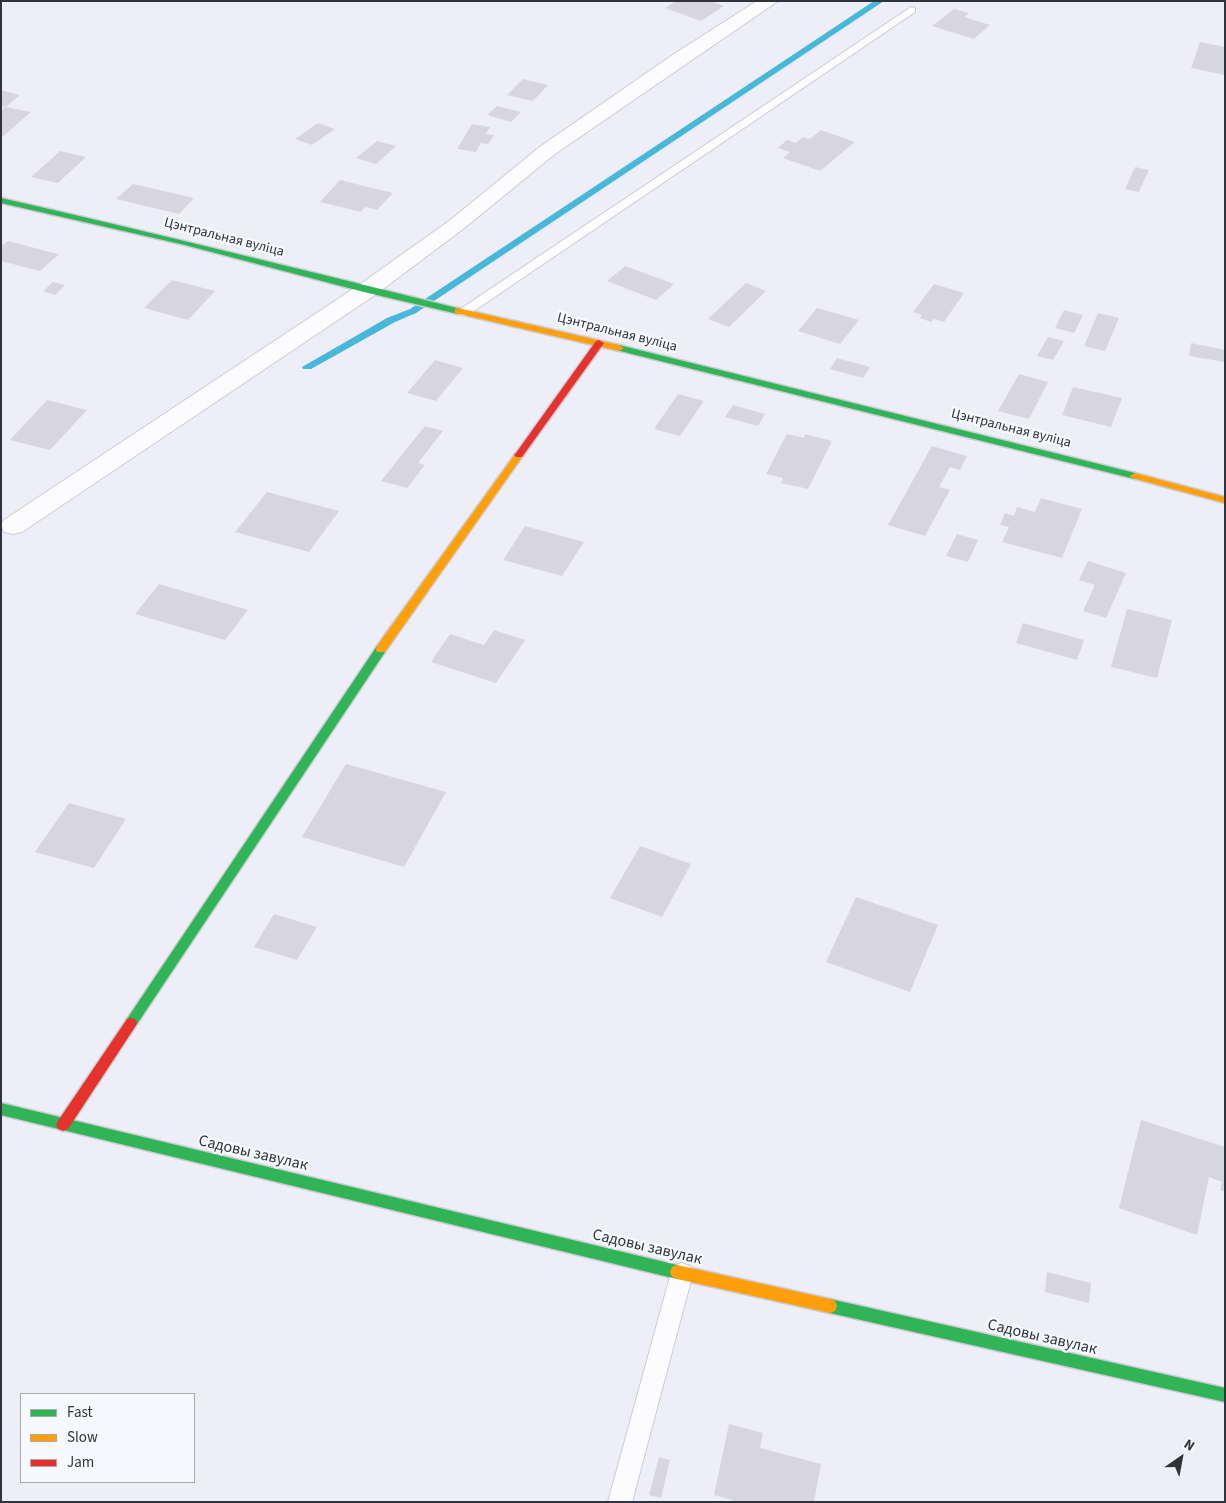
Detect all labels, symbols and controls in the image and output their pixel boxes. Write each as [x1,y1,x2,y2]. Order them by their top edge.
street label: Цэнтральная вуліца [162,215,286,261]
street label: Цэнтральная вуліца [555,310,679,356]
street label: Цэнтральная вуліца [949,406,1073,452]
street label: Садовы завулак [196,1132,310,1176]
street label: Садовы завулак [590,1226,704,1270]
street label: Садовы завулак [985,1316,1099,1360]
legend [20,1393,195,1483]
text: Fast [67,1402,93,1423]
text: Slow [67,1427,98,1448]
north arrow [1156,1433,1206,1483]
text: N [1180,1434,1199,1456]
text: Jam [67,1452,94,1473]

